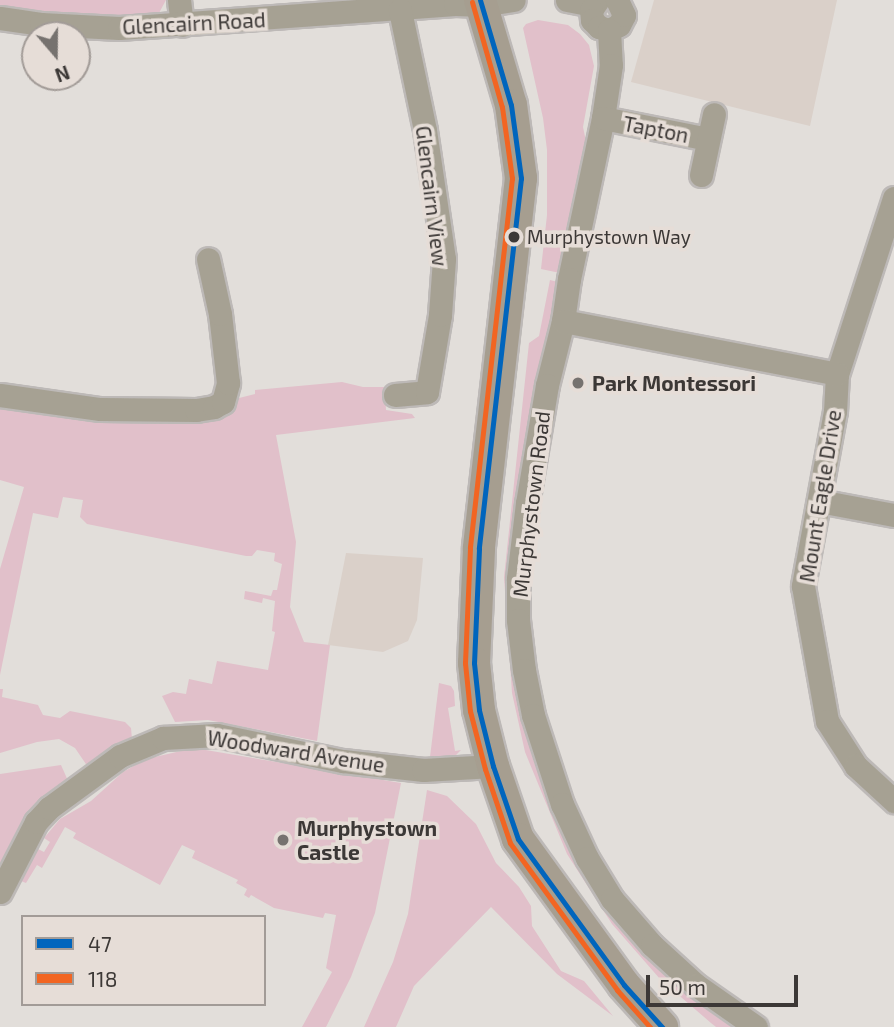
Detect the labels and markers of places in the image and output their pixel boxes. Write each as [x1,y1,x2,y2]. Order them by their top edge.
place label: Murphystown Way [527,226,691,248]
marker: Murphystown Way [507,230,521,244]
place label: Park Montessori [592,370,756,396]
marker: Park Montessori [570,375,586,391]
place label: Murphystown Castle [297,815,437,865]
marker: Murphystown Castle [275,832,291,848]

